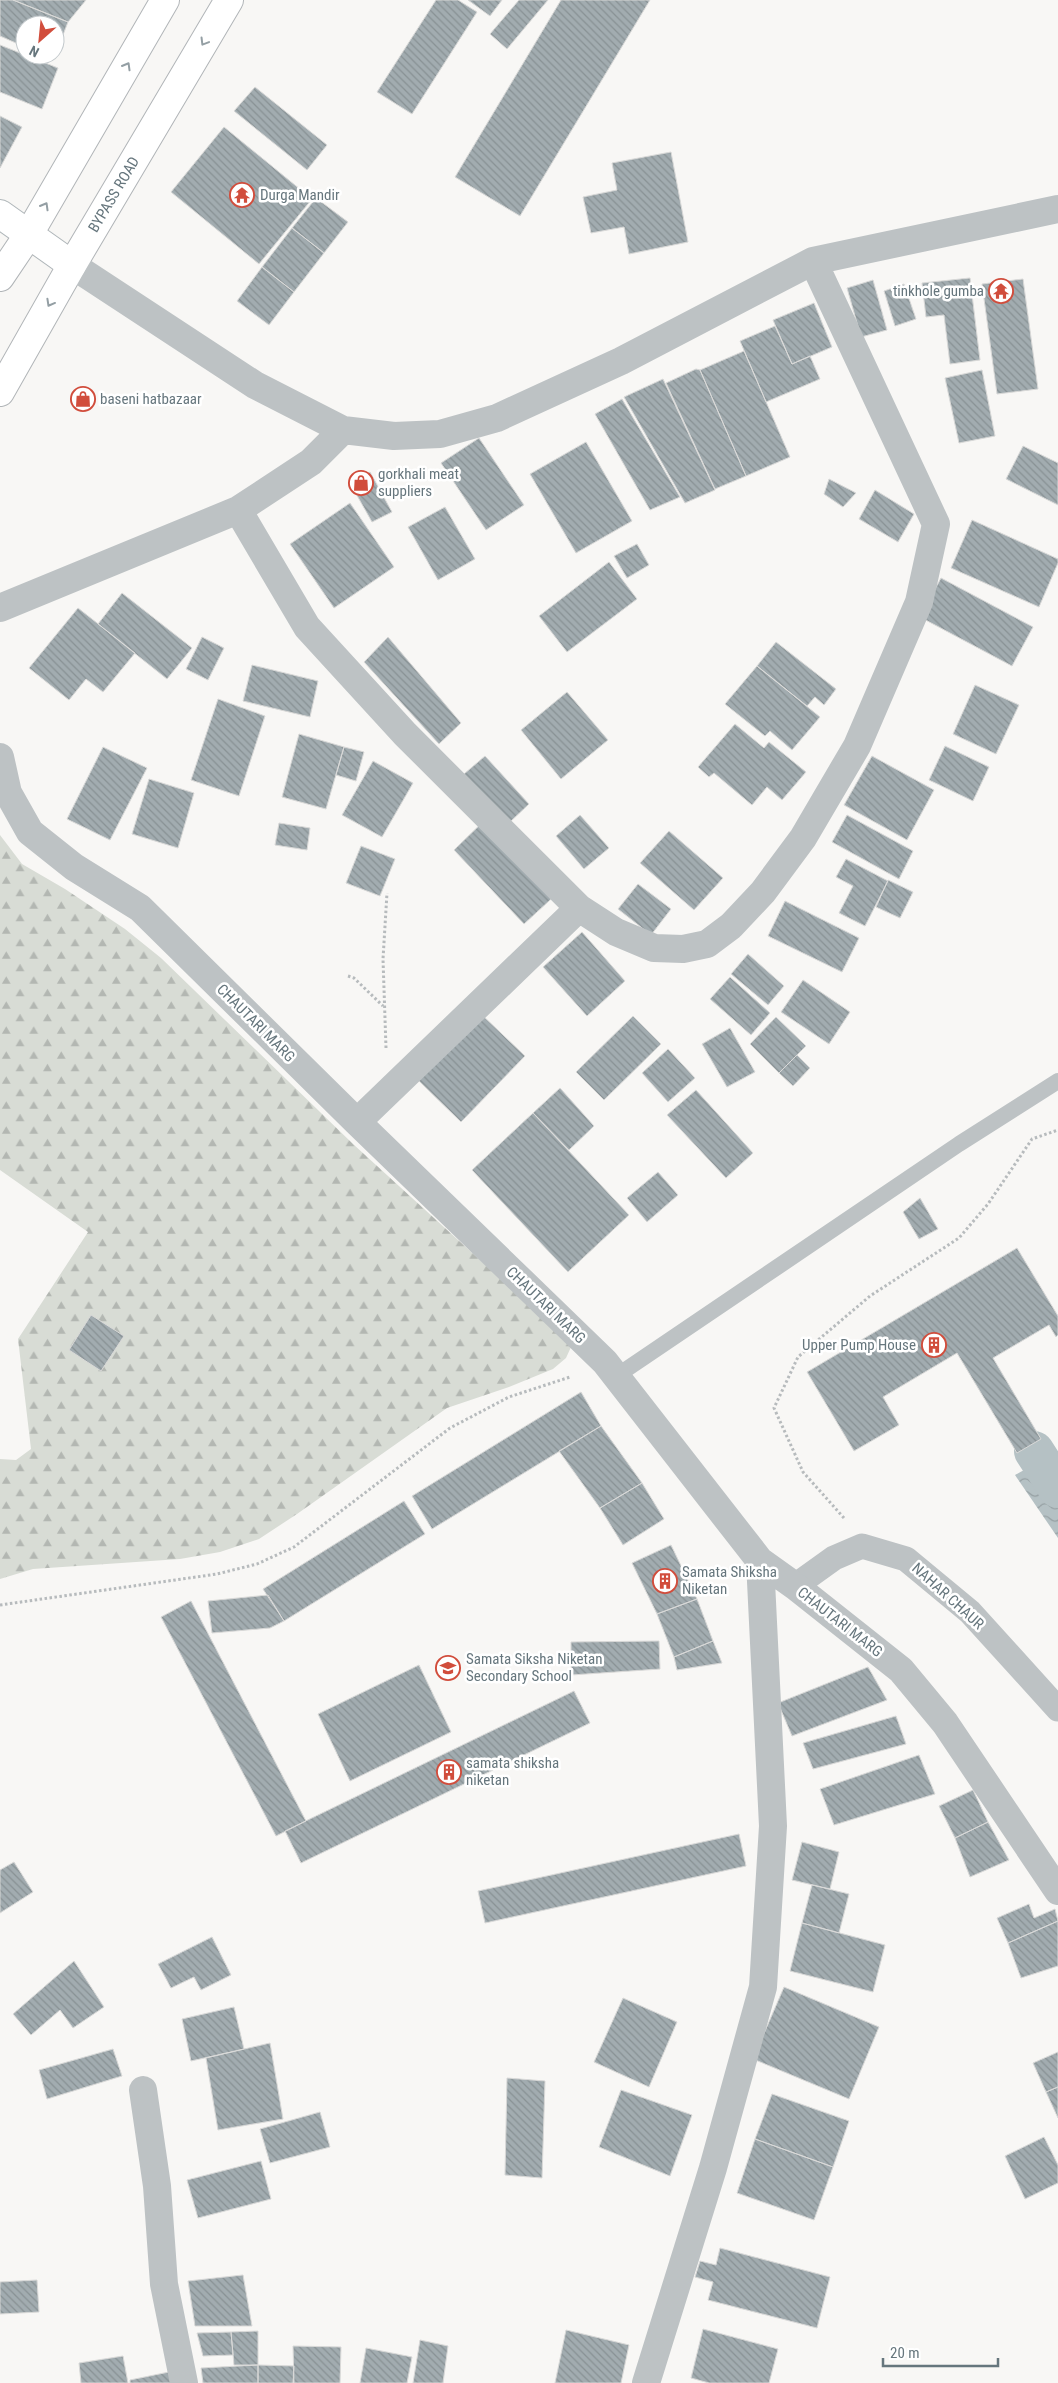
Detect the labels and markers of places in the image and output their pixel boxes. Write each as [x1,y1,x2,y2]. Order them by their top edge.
temple icon: Durga Mandir [229,182,255,208]
place label: Durga Mandir [260,186,340,204]
temple icon: tinkhole gumba [988,278,1014,304]
place label: tinkhole gumba [893,282,984,300]
shop icon: baseni hatbazaar [70,386,96,412]
place label: baseni hatbazaar [100,390,202,408]
place label: gorkhali meat suppliers [378,465,459,500]
shop icon: gorkhali meat suppliers [348,470,374,496]
building icon: Upper Pump House [921,1332,947,1358]
place label: Upper Pump House [802,1336,916,1354]
place label: Samata Shiksha Niketan [682,1563,777,1598]
building icon: Samata Shiksha Niketan [652,1568,678,1594]
place label: Samata Siksha Niketan Secondary School [466,1650,602,1685]
school or university icon: Samata Siksha Niketan Secondary School [435,1655,461,1681]
place label: samata shiksha niketan [466,1754,559,1789]
building icon: samata shiksha niketan [436,1759,462,1785]

